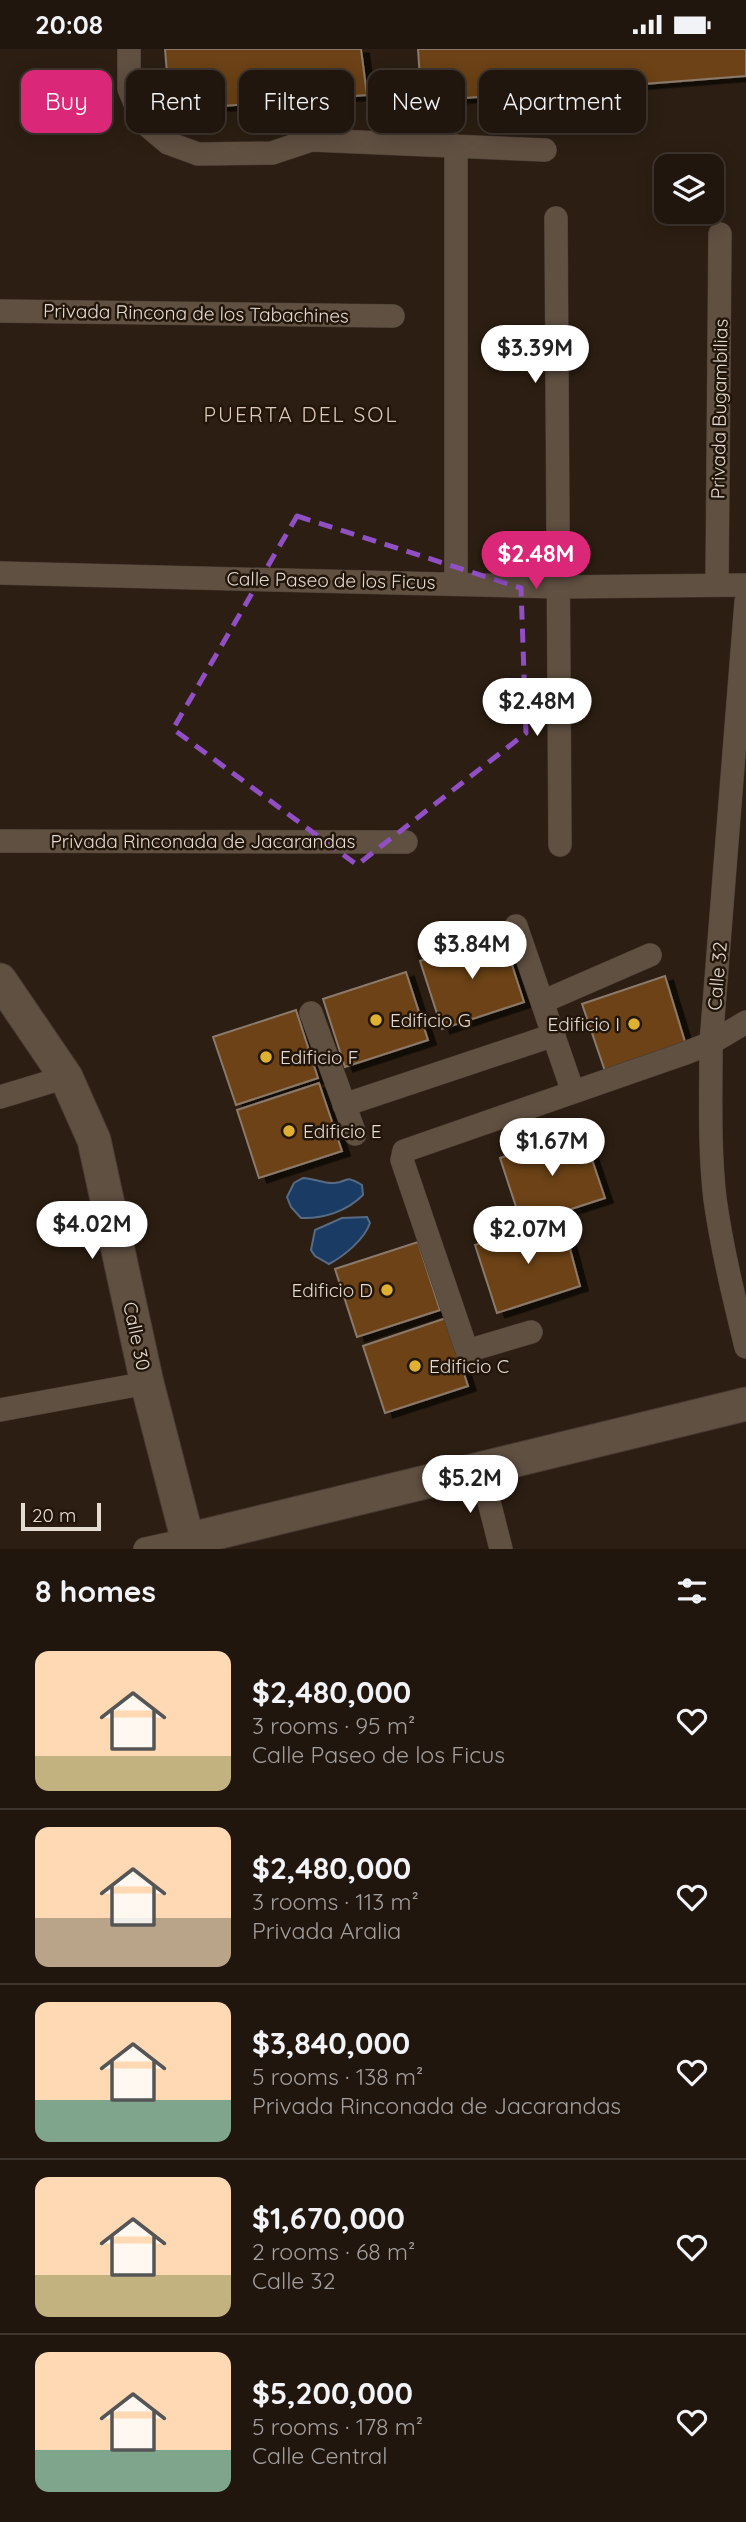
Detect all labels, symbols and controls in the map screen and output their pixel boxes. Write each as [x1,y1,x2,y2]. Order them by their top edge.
text: 20:08 [35,8,103,41]
chip: Buy [21,70,112,133]
chip: Rent [126,70,225,133]
chip: Filters [239,70,354,133]
chip: New [368,70,465,133]
chip: Apartment [479,70,646,133]
map controls [654,154,724,224]
button: layers [654,154,724,224]
street label: Privada Rincona de los Tabachines [43,298,349,328]
street label: Privada Bugambilias [705,318,733,499]
pin: $3.39M [478,325,592,385]
text: $3.39M [497,333,573,362]
district label: PUERTA DEL SOL [203,401,399,427]
pin: $2.48M [479,531,593,591]
text: $2.48M [498,539,574,568]
street label: Calle Paseo de los Ficus [226,566,436,594]
pin: $2.48M [480,679,594,738]
text: $2.48M [499,686,575,715]
street label: Privada Rinconada de Jacarandas [51,829,356,853]
pin: $3.84M [415,921,529,981]
text: $3.84M [434,929,510,958]
street label: Calle 32 [702,941,732,1011]
place label: Edificio G [390,1008,471,1032]
marker: Edificio G [368,1012,384,1028]
place label: Edificio I [548,1012,620,1036]
marker: Edificio I [626,1016,642,1032]
place label: Edificio F [280,1045,359,1069]
marker: Edificio F [258,1049,274,1065]
place label: Edificio E [303,1119,382,1143]
pin: $1.67M [495,1119,609,1178]
marker: Edificio E [281,1123,297,1139]
text: $1.67M [516,1126,588,1155]
pin: $4.02M [35,1201,149,1261]
pin: $2.07M [471,1207,585,1266]
text: $4.02M [52,1209,132,1238]
text: $2.07M [489,1214,567,1243]
place label: Edificio D [292,1278,373,1302]
marker: Edificio D [379,1282,395,1298]
street label: Calle 30 [118,1299,156,1373]
place label: Edificio C [429,1354,509,1378]
marker: Edificio C [407,1358,423,1374]
pin: $5.2M [421,1455,519,1515]
text: $5.2M [438,1463,502,1492]
scale bar [21,1500,102,1532]
text: 20 m [32,1503,76,1527]
text: 8 homes [35,1572,156,1610]
icon: filters [673,1572,711,1610]
text: $2,480,000 [252,1673,411,1711]
icon: home [91,1679,175,1763]
icon: heart [673,1702,711,1740]
text: 3 rooms · 95 m² [252,1711,415,1740]
text: Calle Paseo de los Ficus [252,1740,505,1769]
text: $2,480,000 [252,1849,411,1887]
icon: home [91,1855,175,1939]
icon: heart [673,1878,711,1916]
text: 3 rooms · 113 m² [252,1887,419,1916]
text: Privada Aralia [252,1916,401,1945]
text: $3,840,000 [252,2024,410,2062]
icon: home [91,2030,175,2114]
icon: heart [673,2053,711,2091]
text: 5 rooms · 138 m² [252,2062,423,2091]
text: Privada Rinconada de Jacarandas [252,2091,621,2120]
text: $1,670,000 [252,2199,405,2237]
icon: home [91,2205,175,2289]
icon: heart [673,2228,711,2266]
text: 2 rooms · 68 m² [252,2237,415,2266]
text: Calle 32 [252,2266,335,2295]
text: $5,200,000 [252,2374,413,2412]
icon: home [91,2380,175,2464]
icon: heart [673,2403,711,2441]
text: 5 rooms · 178 m² [252,2412,423,2441]
text: Calle Central [252,2441,388,2470]

